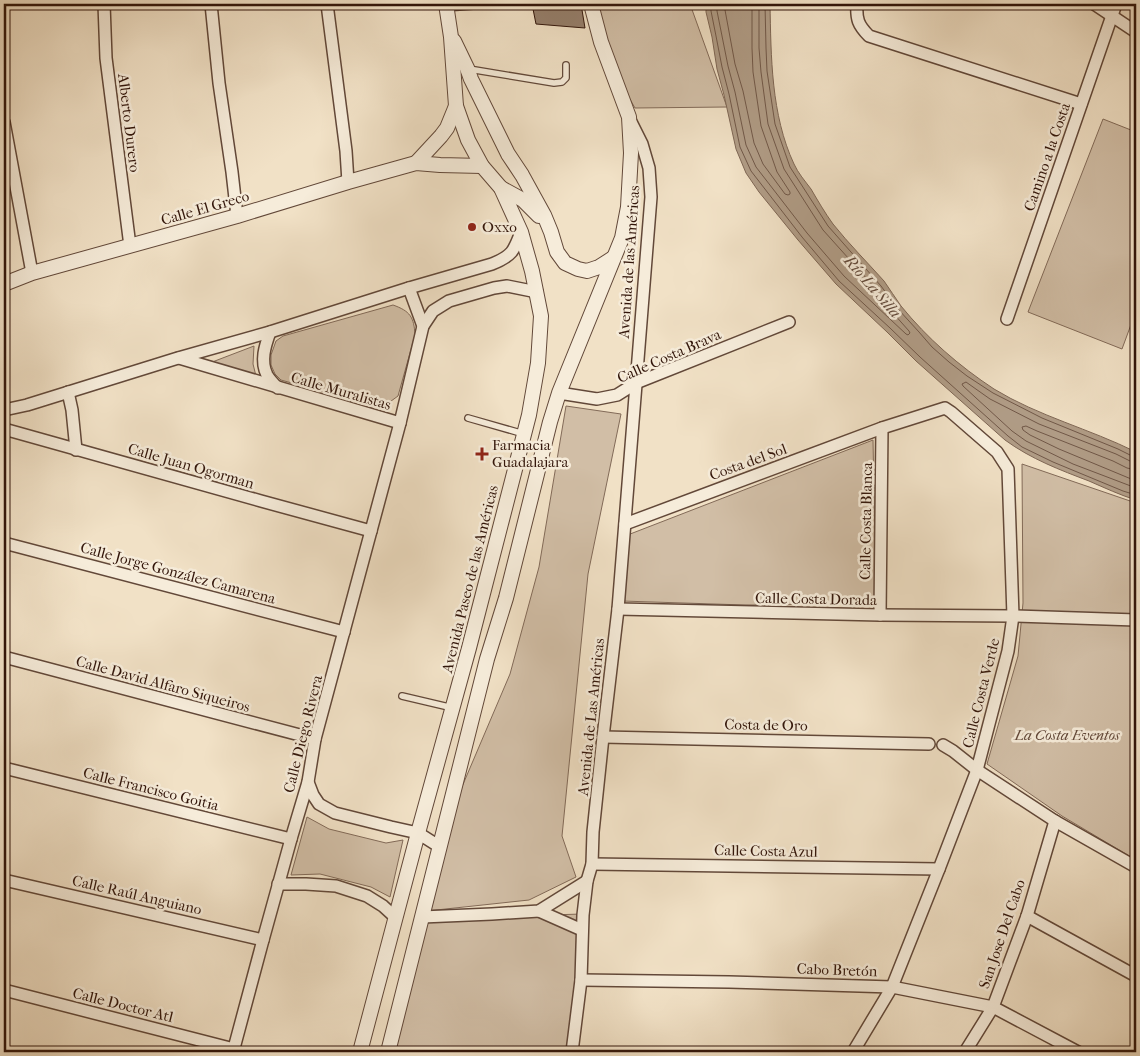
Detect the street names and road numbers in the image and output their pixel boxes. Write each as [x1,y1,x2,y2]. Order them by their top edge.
street label: Alberto Durero [114,72,144,174]
street label: Camino a la Costa [1020,99,1074,214]
street label: Avenida de las Américas [615,184,643,340]
street label: Calle El Greco [159,187,252,229]
street label: Calle Costa Brava [614,325,725,387]
street label: Calle Muralistas [289,368,394,414]
street label: Calle Juan Ogorman [126,439,256,493]
street label: Costa del Sol [707,440,789,484]
street label: Calle Costa Blanca [856,461,876,580]
street label: Avenida Paseo de las Américas [438,483,502,676]
street label: Calle Jorge González Camarena [79,538,279,608]
street label: Calle Costa Dorada [755,589,878,609]
street label: Calle Costa Verde [959,636,1004,750]
street label: Avenida de Las Américas [574,637,608,798]
street label: Calle David Alfaro Siqueiros [74,652,253,716]
street label: Calle Diego Rivera [280,672,327,795]
street label: Costa de Oro [724,715,808,735]
street label: Calle Francisco Goitia [81,763,222,815]
street label: Calle Costa Azul [714,841,818,861]
street label: Calle Raúl Anguiano [70,871,204,919]
street label: San Jose Del Cabo [975,877,1029,991]
street label: Cabo Bretón [796,960,878,980]
street label: Calle Doctor Atl [71,984,175,1026]

